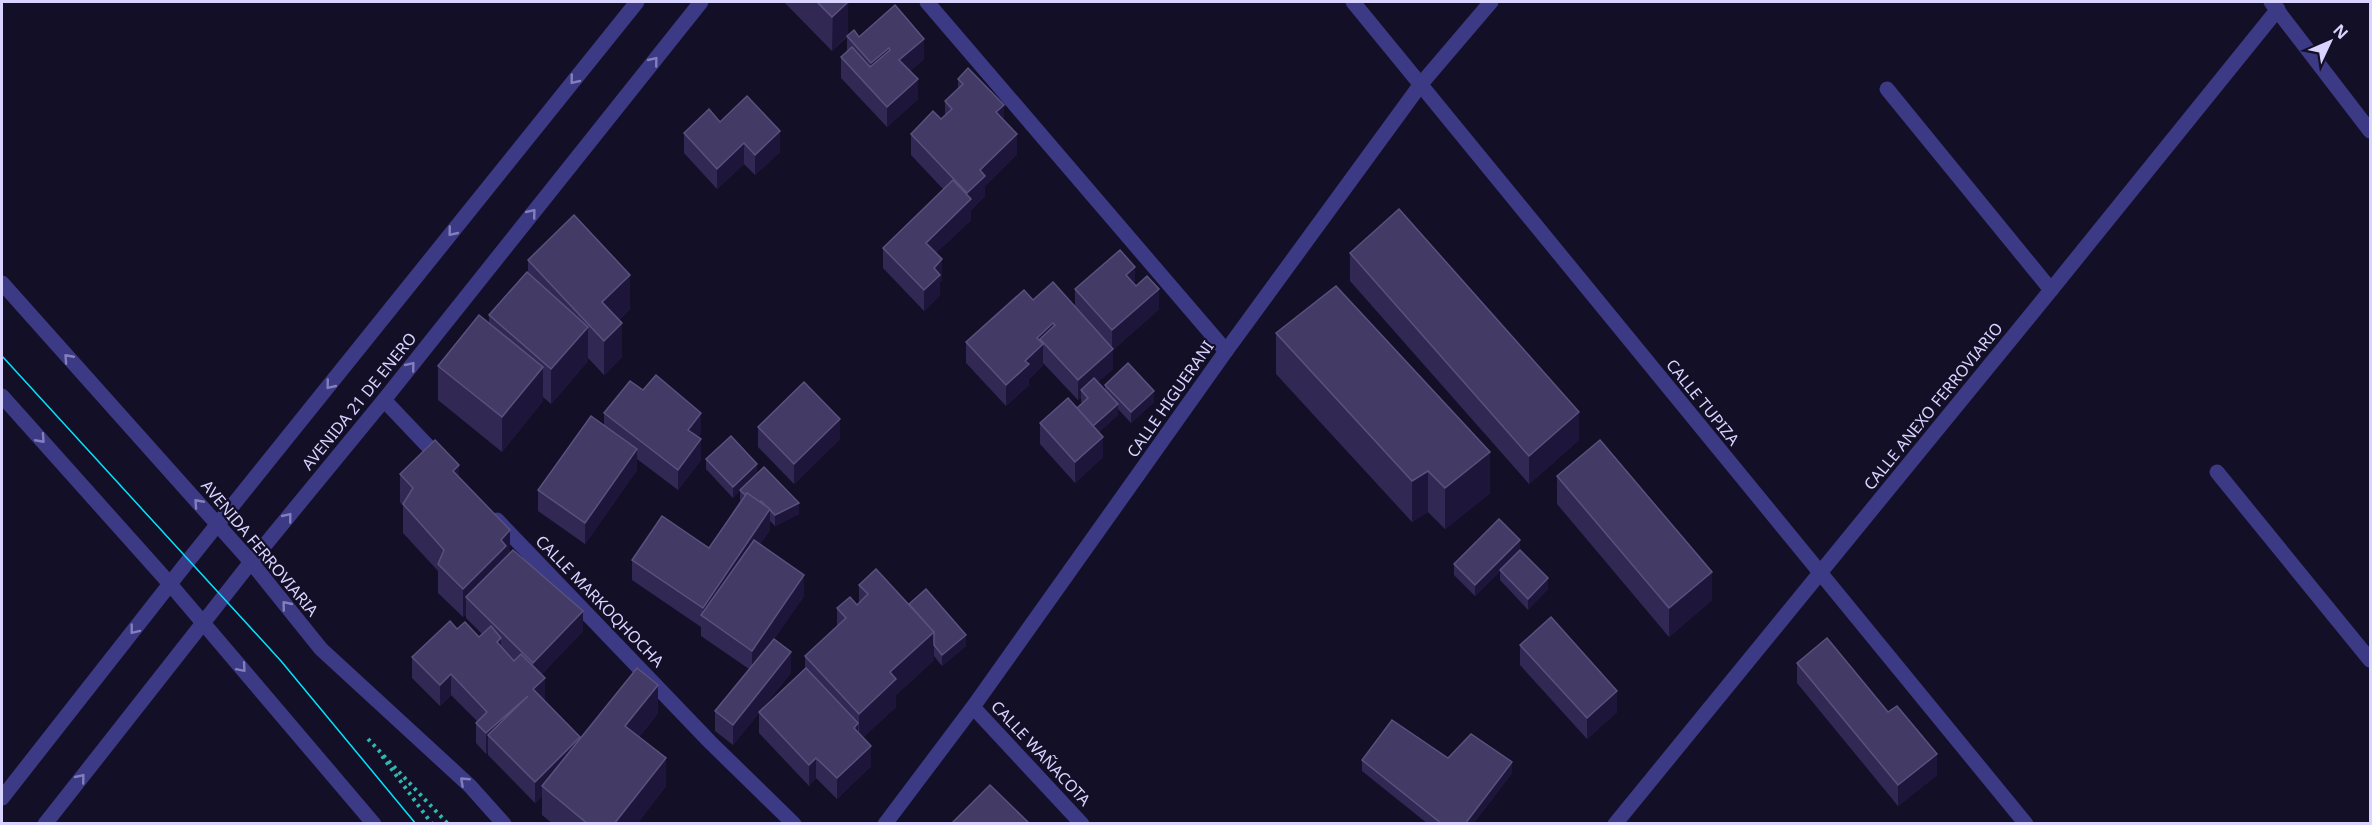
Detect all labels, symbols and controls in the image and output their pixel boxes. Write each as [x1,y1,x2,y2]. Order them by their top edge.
north arrow [2300,12,2360,72]
text: N [2328,19,2353,44]
one-way arrow [646,57,657,68]
one-way arrow [570,73,581,84]
one-way arrow [525,209,536,220]
one-way arrow [448,225,459,236]
street label: CALLE ANEXO FERROVIARIO [1858,318,2008,494]
street label: AVENIDA 21 DE ENERO [297,328,421,474]
street label: CALLE HIGUERANI [1122,336,1218,462]
one-way arrow [64,354,75,364]
street label: CALLE TUPIZA [1661,354,1745,450]
one-way arrow [404,362,415,373]
one-way arrow [327,378,338,389]
one-way arrow [34,433,45,443]
street label: AVENIDA FERROVIARIA [196,475,324,621]
one-way arrow [194,499,205,510]
one-way arrow [281,513,292,524]
street label: CALLE MARKOQHOCHA [531,530,670,672]
one-way arrow [282,601,293,612]
one-way arrow [131,623,142,634]
one-way arrow [235,661,246,672]
street label: CALLE WAÑACOTA [986,696,1096,811]
one-way arrow [74,774,85,785]
one-way arrow [461,777,472,788]

